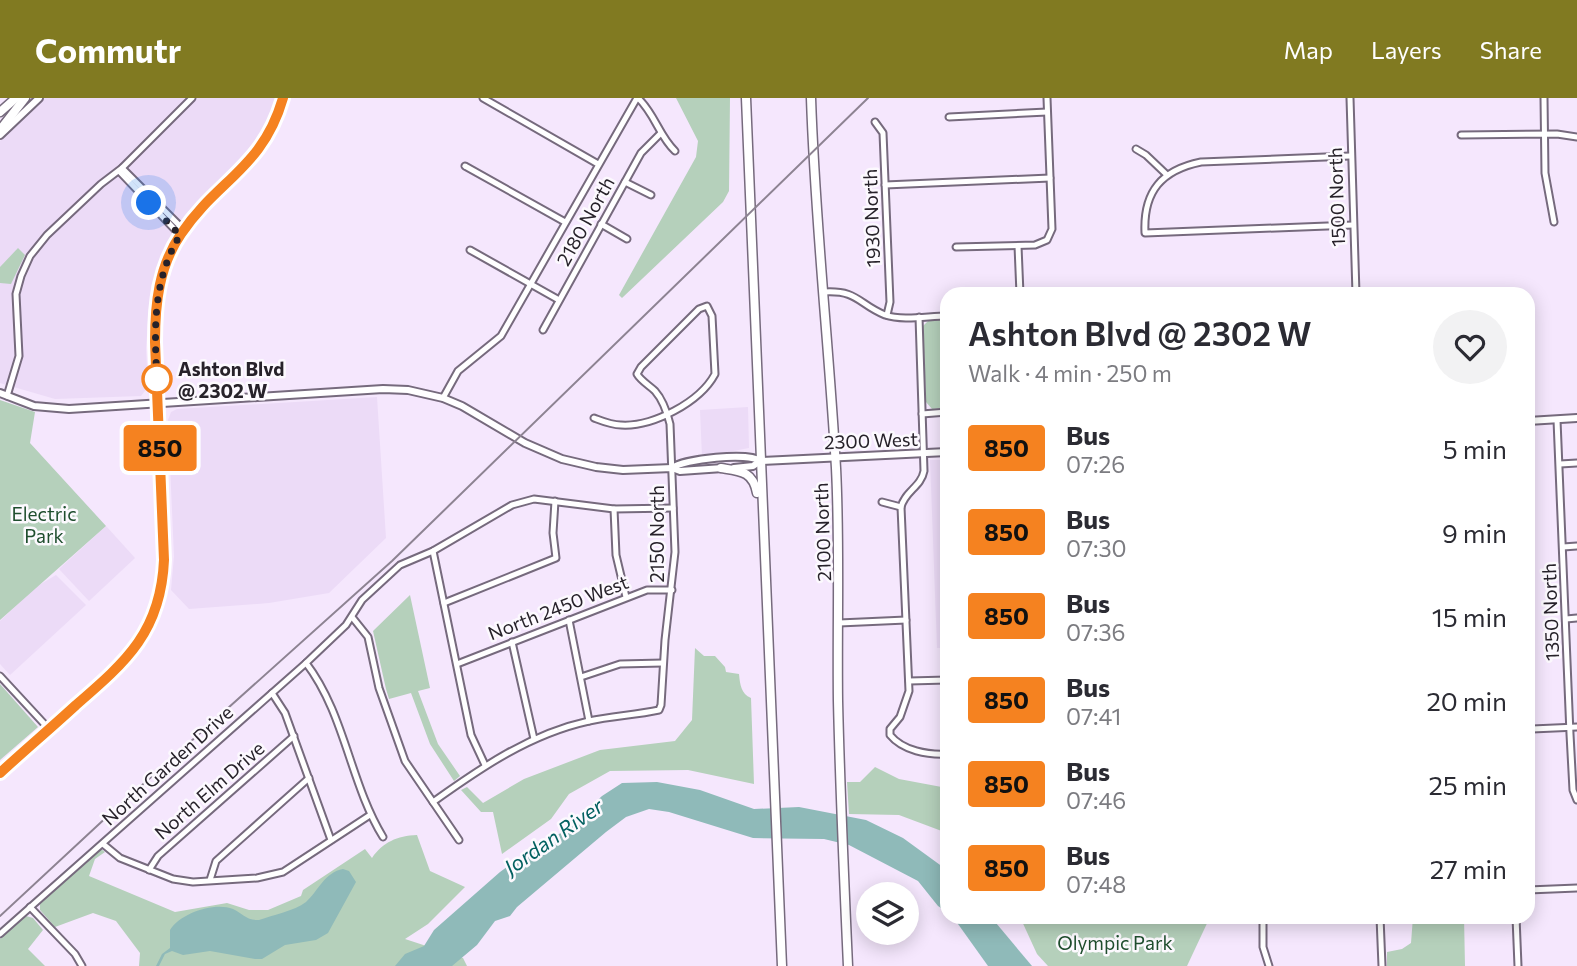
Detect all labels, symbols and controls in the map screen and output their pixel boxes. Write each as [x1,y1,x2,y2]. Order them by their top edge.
text: Commutr [35,29,181,70]
text: Map [1284,35,1333,64]
text: Layers [1371,35,1442,64]
text: Share [1480,35,1542,64]
street label: 1500 North [1323,147,1349,247]
street label: 1930 North [858,168,884,268]
street label: 2180 North [551,172,619,270]
your location [131,185,166,220]
button: heart [1433,310,1507,384]
text: Ashton Blvd @ 2302 W [968,312,1312,353]
place label: Ashton Blvd @ 2302 W [178,357,284,402]
text: Walk · 4 min · 250 m [968,359,1172,387]
marker: Ashton Blvd @ 2302 W [142,364,172,394]
text: Bus [1066,419,1110,450]
line badge: 850 [120,425,200,471]
street label: 2300 West [823,427,919,453]
text: 850 [138,433,182,462]
text: 850 [984,433,1029,462]
text: 5 min [1443,433,1507,464]
text: 07:26 [1066,450,1125,478]
street label: 2100 North [809,482,835,582]
street label: 2150 North [645,485,668,583]
park label: Electric Park [11,502,77,547]
text: Bus [1066,503,1110,534]
text: 850 [984,517,1029,546]
text: 9 min [1442,517,1507,548]
text: 07:30 [1066,534,1127,562]
street label: 1350 North [1537,563,1563,661]
street label: North 2450 West [485,570,632,644]
text: Bus [1066,587,1110,618]
text: 850 [984,601,1029,630]
text: 15 min [1432,601,1507,632]
text: 07:36 [1066,618,1126,646]
text: Bus [1066,671,1110,702]
text: 850 [984,685,1029,714]
text: 20 min [1426,685,1507,716]
street label: North Garden Drive [97,700,237,830]
text: 07:41 [1066,702,1121,730]
street label: North Elm Drive [149,736,269,844]
text: Bus [1066,755,1110,786]
text: 850 [984,769,1029,798]
text: 25 min [1428,769,1507,800]
text: 07:46 [1066,786,1126,814]
water label: Jordan River [497,792,608,880]
text: Bus [1066,839,1110,870]
text: 850 [984,853,1029,882]
text: 27 min [1430,853,1507,884]
text: 07:48 [1066,870,1126,898]
map controls [856,882,919,945]
button: layers [856,882,919,945]
park label: Olympic Park [1057,931,1173,954]

